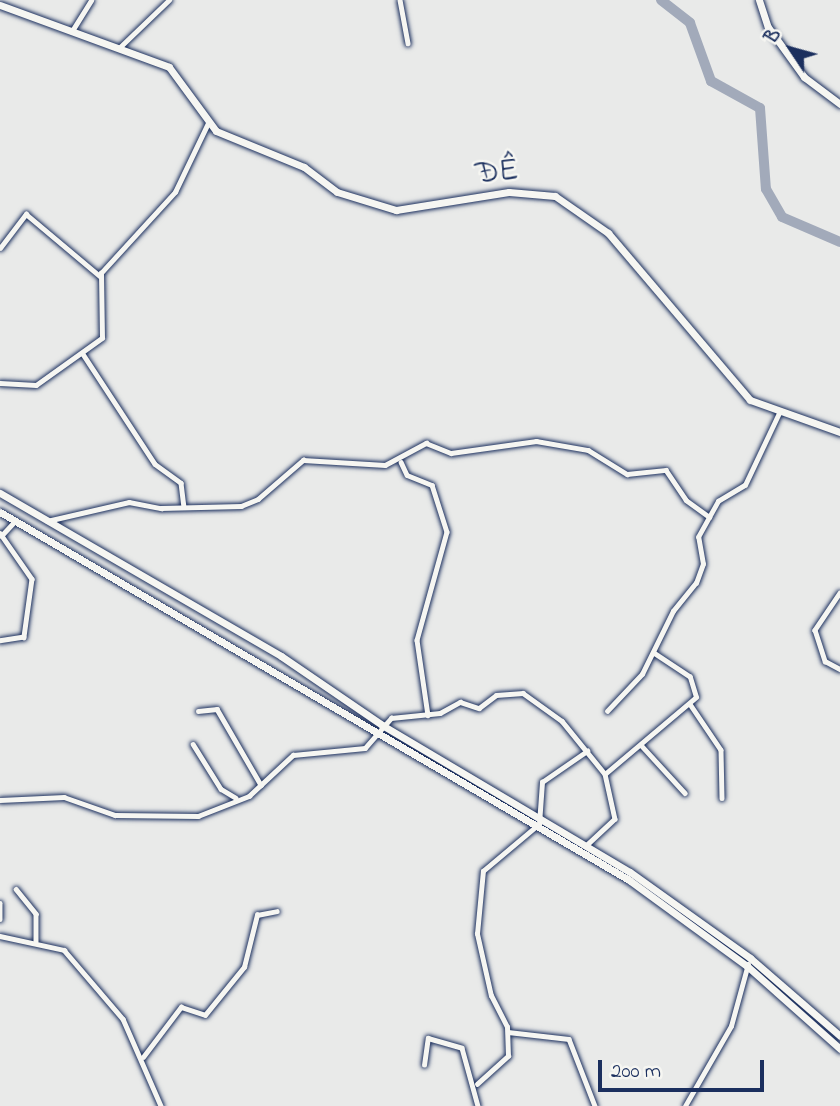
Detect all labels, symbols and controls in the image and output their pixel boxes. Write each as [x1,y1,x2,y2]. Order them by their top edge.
north arrow [756,14,826,84]
text: B [759,23,788,49]
street label: ĐÊ [474,153,520,195]
scale bar [602,1046,768,1090]
text: 200 m [611,1057,661,1087]

